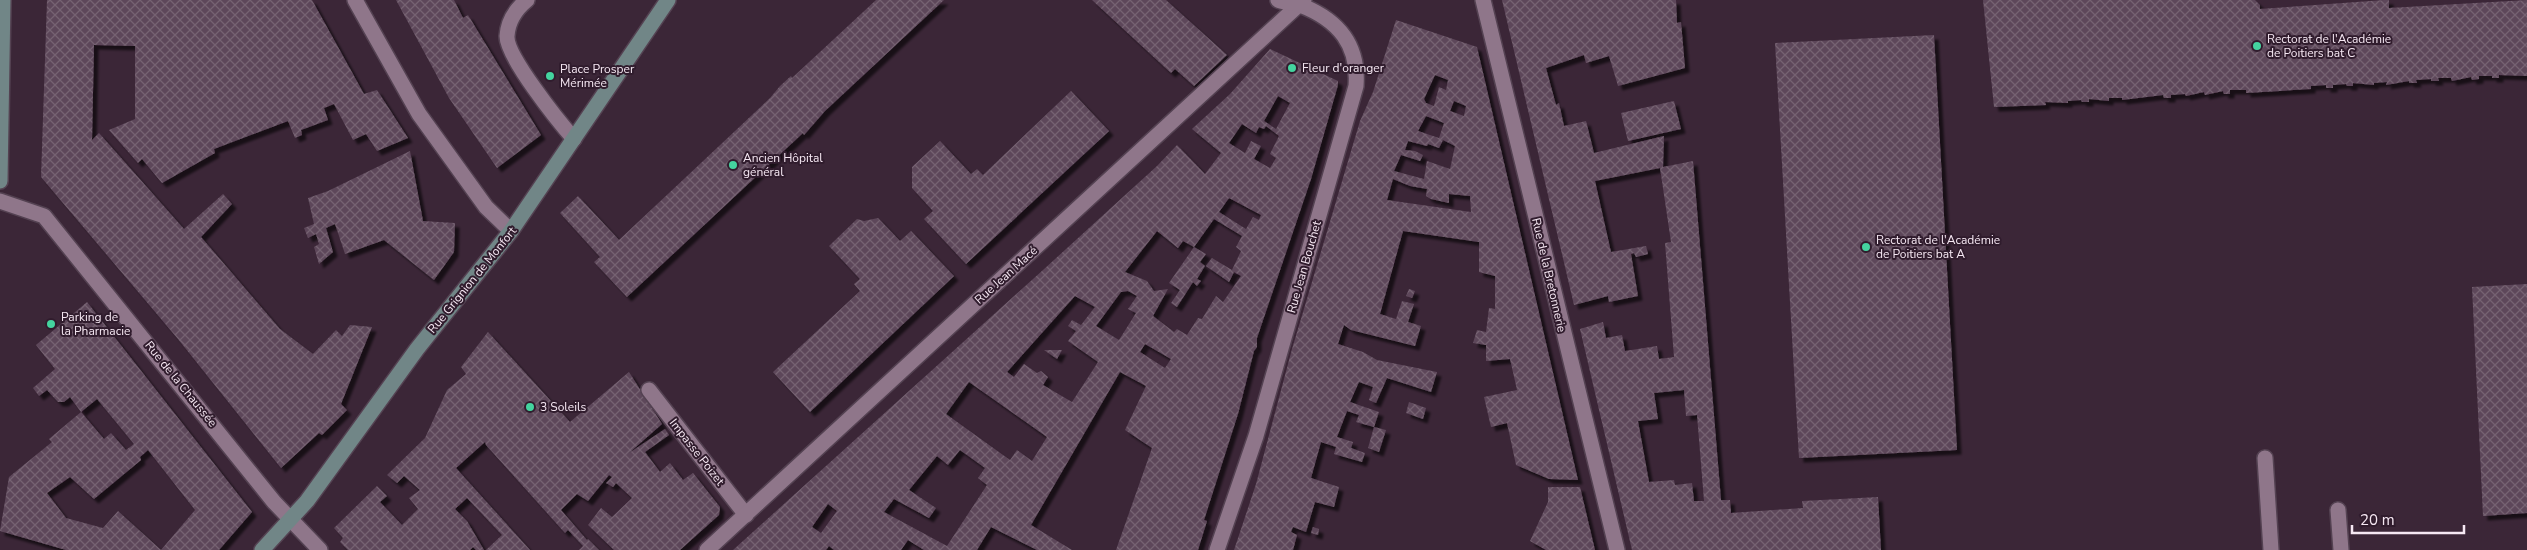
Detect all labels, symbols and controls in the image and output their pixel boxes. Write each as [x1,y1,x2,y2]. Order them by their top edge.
place label: Rectorat de l'Académie de Poitiers bat C [2267,31,2391,61]
marker: Rectorat de l'Académie de Poitiers bat C [2251,40,2263,52]
place label: Fleur d'oranger [1302,60,1385,76]
place label: Place Prosper Mérimée [560,61,635,91]
marker: Fleur d'oranger [1286,62,1298,74]
marker: Place Prosper Mérimée [544,70,556,82]
place label: Ancien Hôpital général [743,150,823,180]
marker: Ancien Hôpital général [727,159,739,171]
street label: Rue de la Bretonnerie [1528,216,1570,334]
street label: Rue Jean Bouchet [1283,218,1325,315]
street label: Rue Grignion de Monfort [424,223,520,337]
place label: Rectorat de l'Académie de Poitiers bat A [1876,232,2000,262]
marker: Rectorat de l'Académie de Poitiers bat A [1860,241,1872,253]
street label: Rue Jean Macé [971,243,1041,307]
place label: Parking de la Pharmacie [61,309,130,339]
marker: Parking de la Pharmacie [45,318,57,330]
street label: Rue de la Chaussée [141,338,221,430]
place label: 3 Soleils [540,399,586,415]
marker: 3 Soleils [524,401,536,413]
street label: Impasse Poizet [666,415,729,489]
scale bar [2352,502,2464,534]
text: 20 m [2360,510,2395,530]

